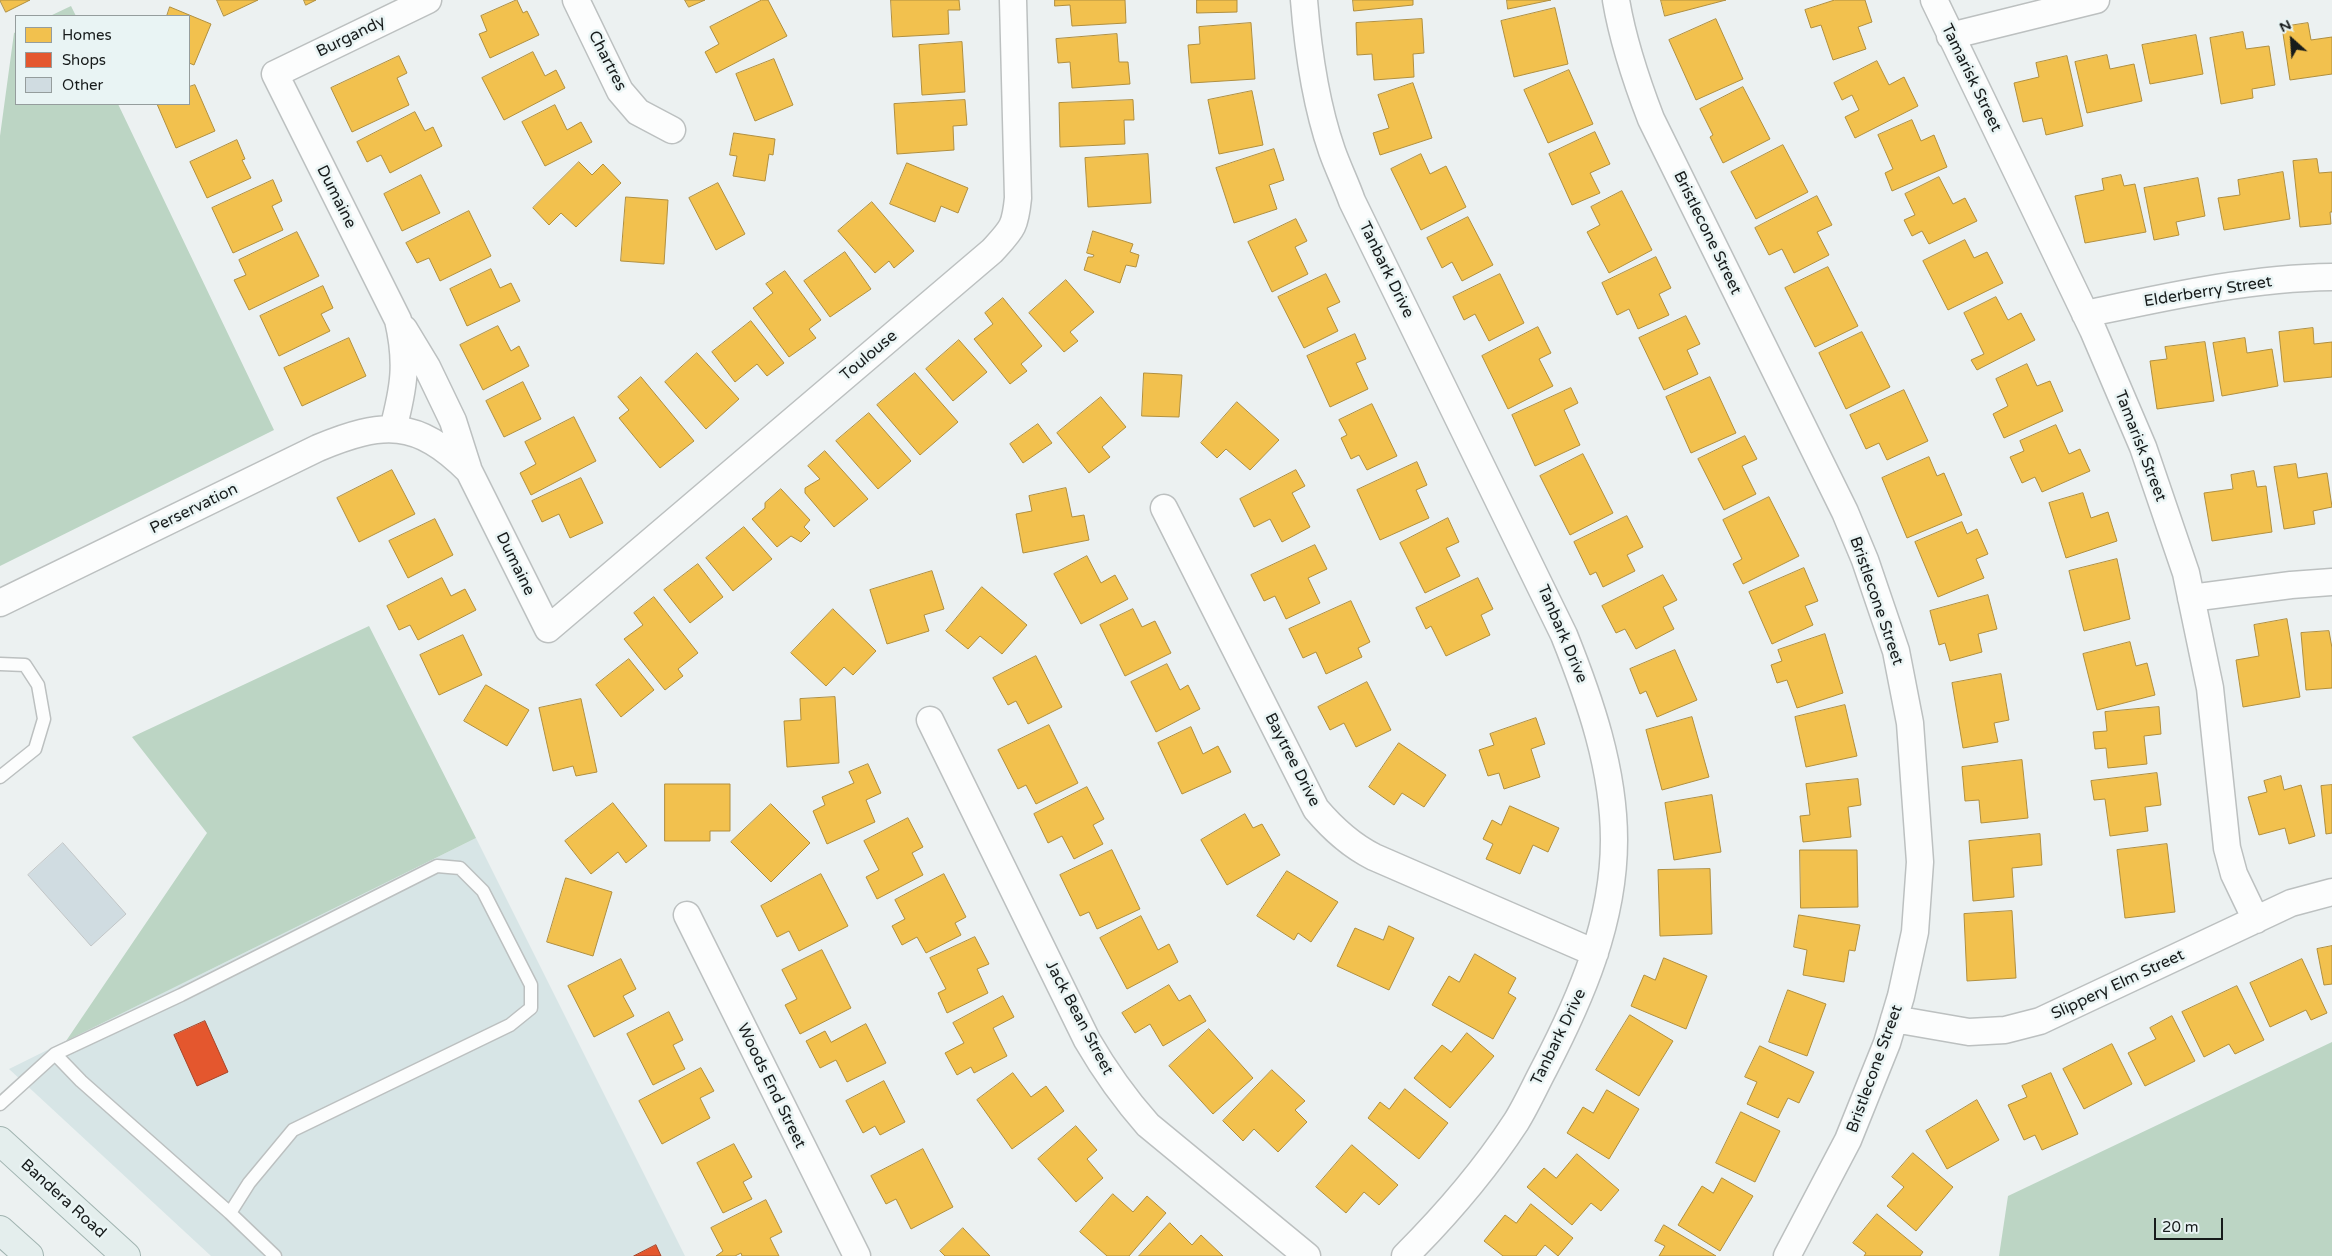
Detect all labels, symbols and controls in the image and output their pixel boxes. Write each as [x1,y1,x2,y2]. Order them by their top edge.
street label: Burgandy [313,12,389,62]
legend [15,15,190,105]
north arrow [2267,15,2317,65]
text: N [2276,16,2294,36]
street label: Tamarisk Street [1937,21,2005,135]
text: Homes [62,26,112,44]
street label: Chartres [584,28,630,94]
text: Shops [62,51,106,69]
text: Other [62,76,103,94]
street label: Dumaine [312,162,360,232]
street label: Bristlecone Street [1669,168,1745,298]
street label: Tanbark Drive [1354,219,1418,321]
street label: Elderberry Street [2143,272,2273,312]
street label: Toulouse [837,327,901,385]
street label: Tamarisk Street [2110,388,2170,504]
street label: Perservation [147,479,241,539]
street label: Dumaine [491,529,539,599]
street label: Bristlecone Street [1845,534,1907,668]
street label: Tanbark Drive [1533,582,1591,686]
street label: Baytree Drive [1260,710,1324,810]
street label: Slippery Elm Street [2048,946,2188,1024]
street label: Jack Bean Street [1041,958,1117,1078]
street label: Tanbark Drive [1527,986,1591,1088]
street label: Bristlecone Street [1843,1002,1907,1136]
street label: Woods End Street [732,1020,810,1152]
street label: Bandera Road [16,1156,110,1242]
scale bar [2157,1208,2226,1240]
text: 20 m [2162,1218,2199,1236]

